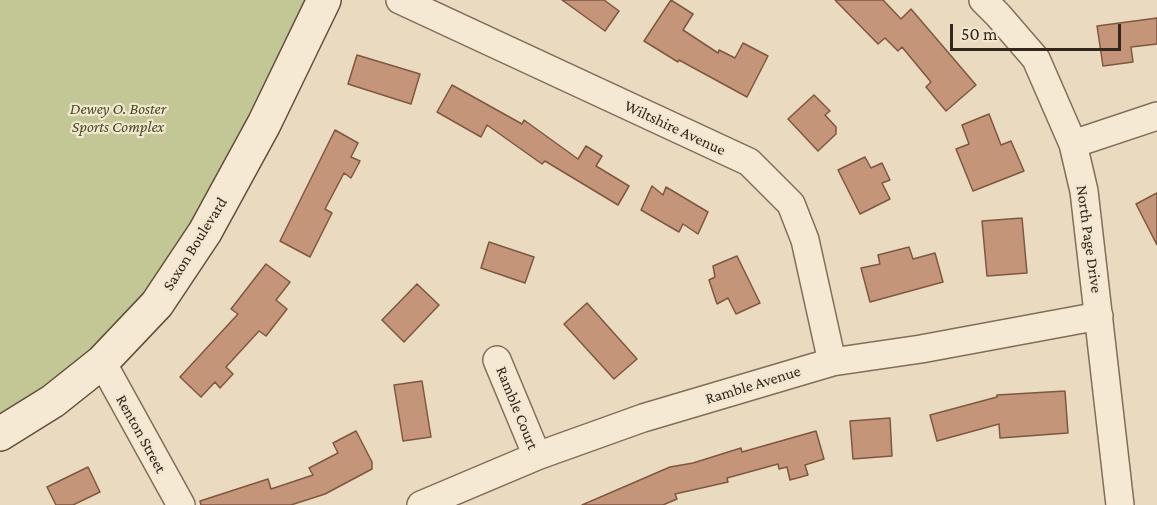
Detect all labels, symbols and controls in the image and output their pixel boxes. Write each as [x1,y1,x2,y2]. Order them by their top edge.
scale bar [953,12,1124,50]
text: 50 m [961,24,998,44]
street label: Wiltshire Avenue [621,96,729,160]
park label: Dewey O. Boster Sports Complex [70,99,166,137]
street label: North Page Drive [1072,184,1106,294]
street label: Saxon Boulevard [159,194,231,294]
street label: Ramble Avenue [703,361,803,409]
street label: Ramble Court [492,363,542,453]
street label: Renton Street [112,392,170,476]

